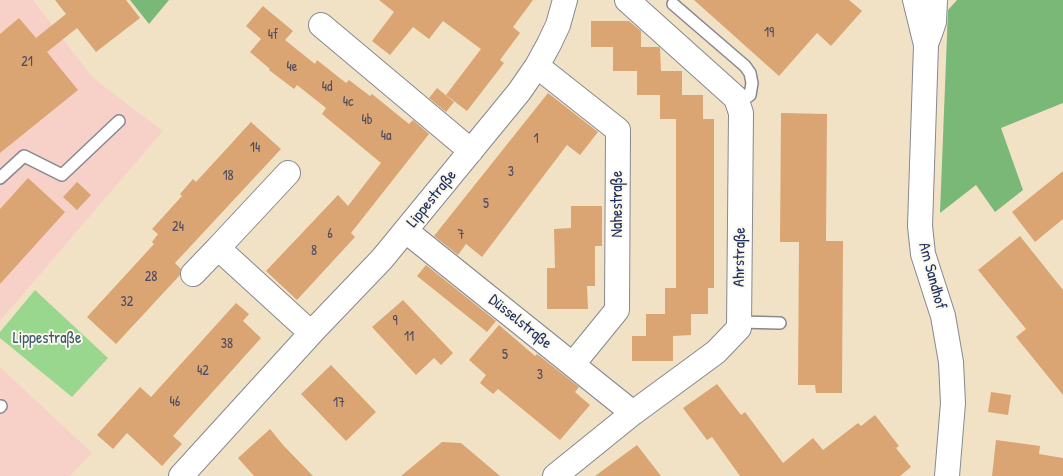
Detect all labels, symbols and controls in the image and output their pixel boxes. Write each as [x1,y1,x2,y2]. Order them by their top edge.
house number: 19 [764,25,774,41]
house number: 4f [268,27,278,43]
house number: 21 [21,54,33,70]
house number: 4e [287,59,297,75]
house number: 4d [322,79,332,95]
house number: 4c [343,94,353,110]
house number: 4b [361,112,373,128]
house number: 4a [381,128,391,144]
house number: 1 [533,131,539,147]
house number: 14 [250,140,260,156]
house number: 3 [508,164,514,180]
street label: Lippestraße [403,166,461,232]
house number: 18 [222,168,234,184]
street label: Nahestraße [608,171,628,237]
house number: 5 [483,196,489,212]
house number: 24 [172,219,184,235]
house number: 6 [327,226,333,242]
house number: 7 [458,227,464,243]
street label: Ahrstraße [730,227,750,287]
street label: Am Sandhof [914,240,950,312]
house number: 8 [311,243,317,259]
house number: 28 [145,269,157,285]
street label: Düsselstraße [484,291,556,353]
house number: 32 [121,294,133,310]
house number: 9 [392,313,398,329]
park label: Lippestraße [13,329,81,349]
house number: 11 [404,329,414,345]
house number: 38 [221,336,233,352]
house number: 5 [502,347,508,363]
house number: 42 [197,363,209,379]
house number: 3 [537,367,543,383]
house number: 46 [170,394,180,410]
house number: 17 [333,395,345,411]

